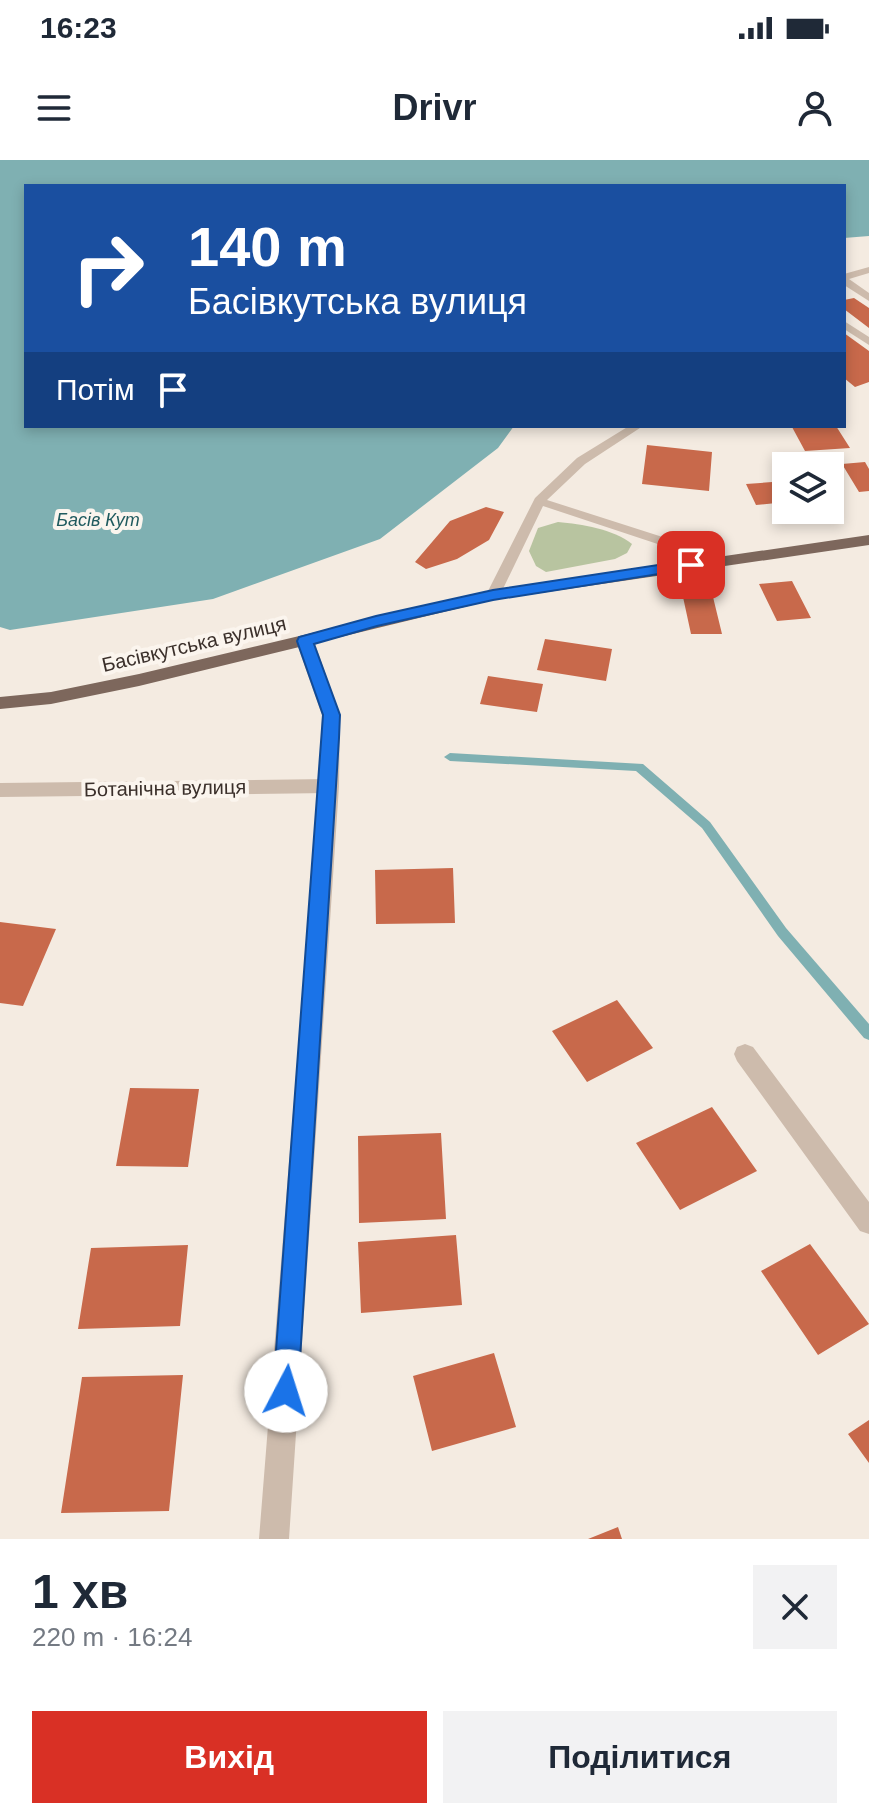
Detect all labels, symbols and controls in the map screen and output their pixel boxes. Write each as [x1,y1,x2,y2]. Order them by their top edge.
text: 16:23 [40,11,117,44]
icon: menu [32,86,76,130]
icon: person [793,86,837,130]
text: Drivr [392,87,477,128]
text: 140 m [188,215,347,278]
icon: right [56,216,160,320]
text: Басівкутська вулиця [188,281,527,322]
icon: arrive [151,368,195,412]
text: Потім [56,373,135,406]
map controls [772,452,844,524]
button: layers [772,452,844,524]
water label: Басів Кут [56,510,140,530]
pin [657,531,725,599]
icon: arrive [669,543,713,587]
street label: Басівкутська вулиця [100,612,288,676]
street label: Ботанічна вулиця [84,776,246,800]
position arrow [244,1349,328,1433]
text: 1 хв [32,1565,128,1618]
button: close [753,1565,837,1649]
text: 220 m · 16:24 [32,1622,192,1652]
button: Вихід [32,1711,427,1803]
button: Поділитися [443,1711,837,1803]

